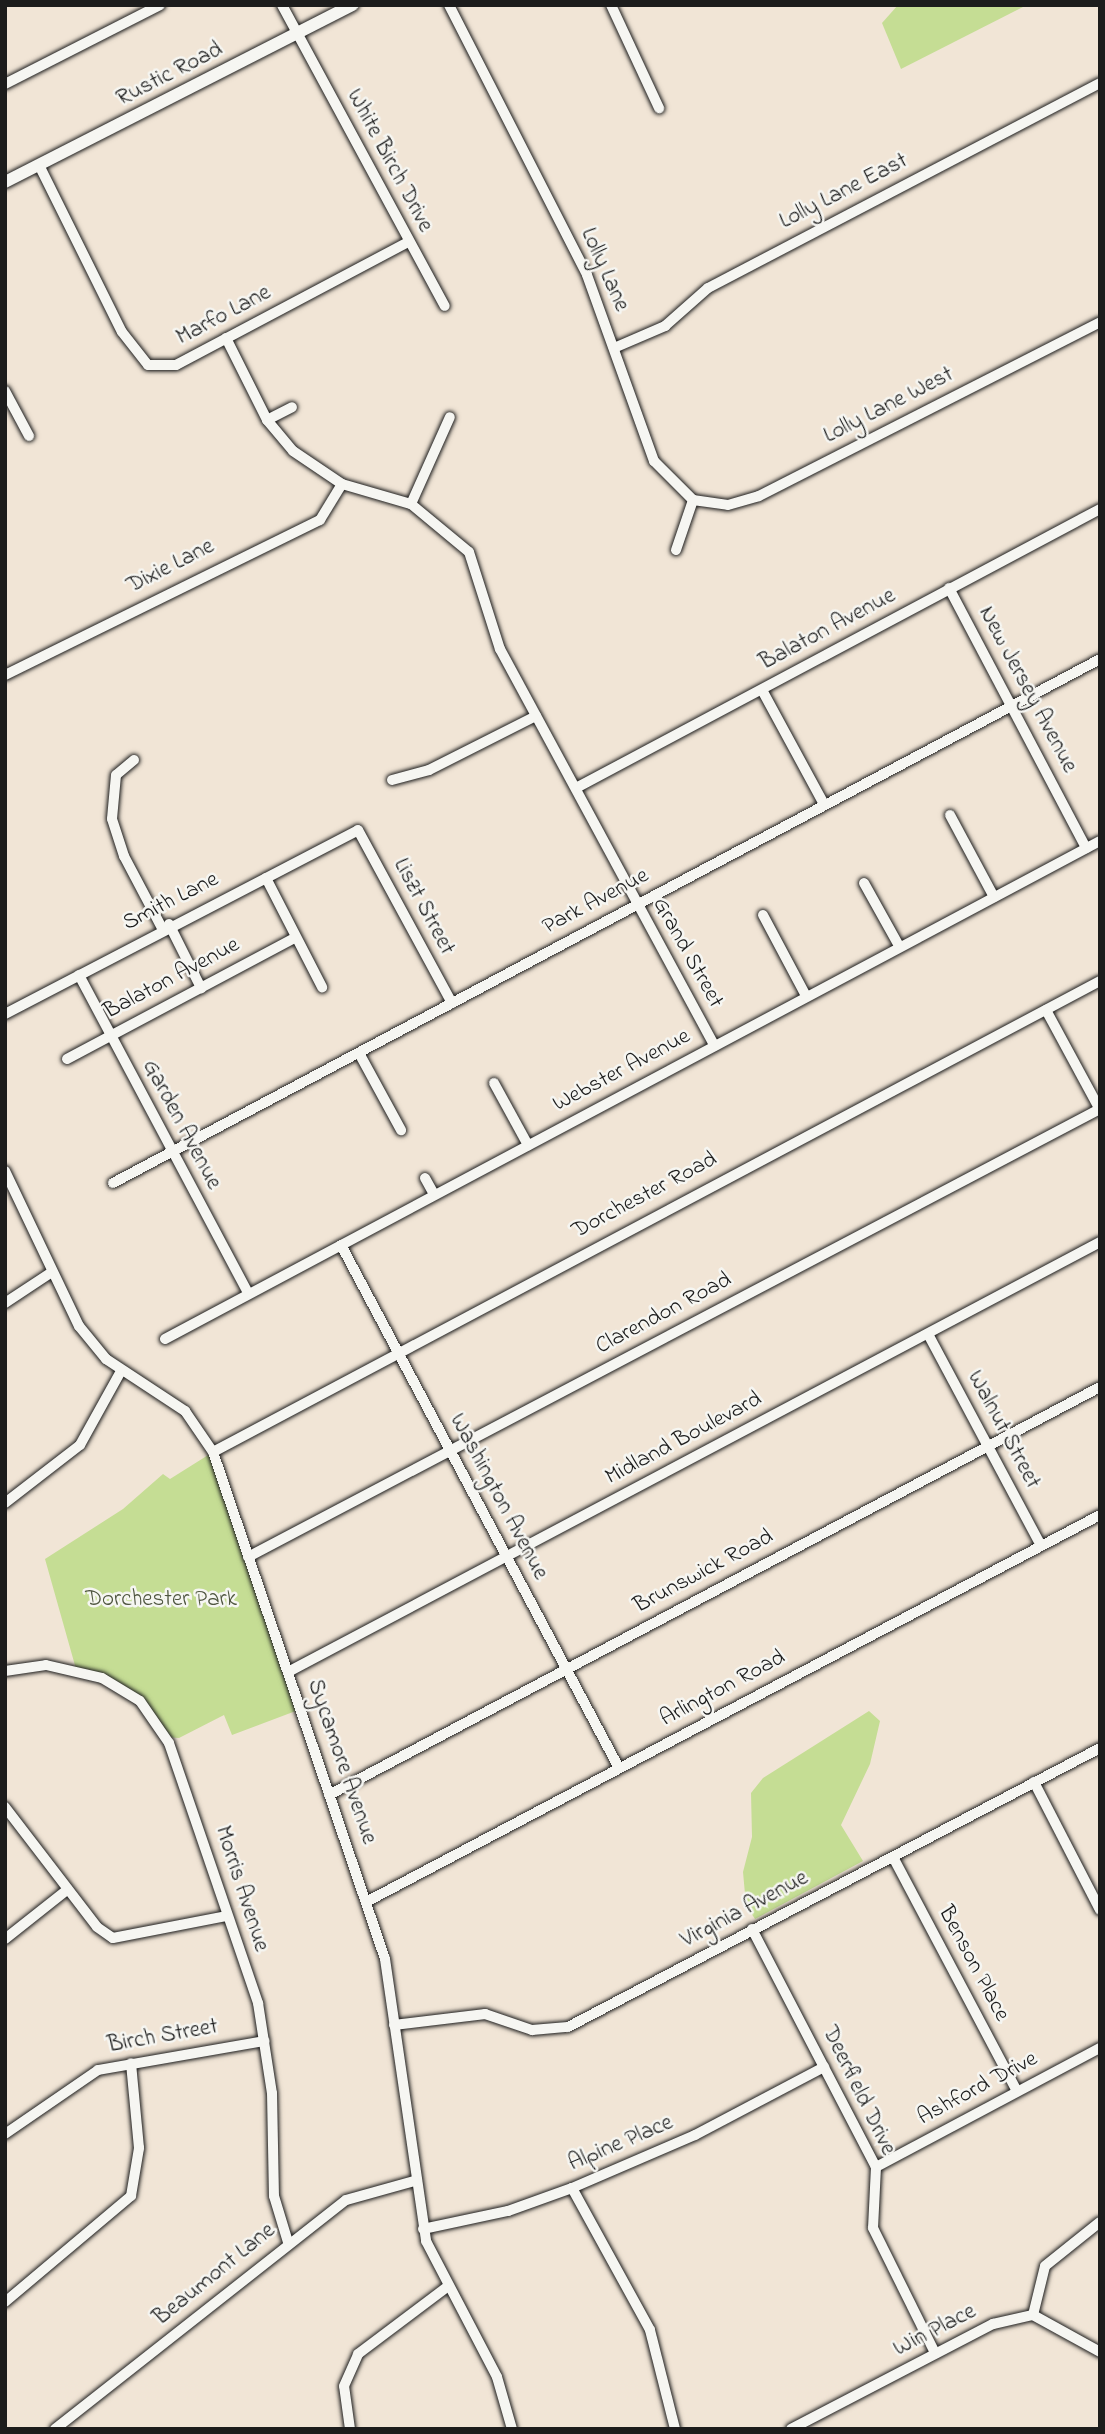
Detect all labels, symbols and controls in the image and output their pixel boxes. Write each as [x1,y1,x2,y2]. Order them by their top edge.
street label: Rustic Road [112,37,228,113]
street label: White Birch Drive [340,85,438,237]
street label: Lolly Lane East [775,148,913,236]
street label: Lolly Lane [573,224,635,316]
street label: Marfo Lane [172,280,276,352]
street label: Lolly Lane West [820,361,958,451]
street label: Dixie Lane [123,533,219,601]
street label: Balaton Avenue [755,583,901,677]
street label: New Jersey Avenue [971,602,1083,778]
street label: Liszt Street [386,854,460,960]
street label: Park Avenue [538,863,654,941]
street label: Smith Lane [119,866,223,938]
street label: Grand Street [645,893,729,1013]
street label: Balaton Avenue [99,932,245,1026]
street label: Webster Avenue [549,1023,695,1119]
street label: Garden Avenue [135,1055,227,1195]
street label: Dorchester Road [568,1146,722,1246]
street label: Clarendon Road [591,1267,737,1361]
street label: Walnut Street [960,1366,1046,1494]
street label: Midland Boulevard [601,1386,767,1492]
street label: Washington Avenue [443,1409,553,1585]
street label: Brunswick Road [630,1524,778,1620]
park label: Dorchester Park [85,1586,237,1614]
street label: Arlington Road [656,1644,790,1734]
street label: Sycamore Avenue [300,1676,382,1848]
street label: Morris Avenue [208,1823,274,1955]
street label: Virginia Avenue [677,1865,813,1955]
street label: Benson Place [931,1902,1015,2026]
street label: Birch Street [106,2014,220,2060]
street label: Deerfield Drive [815,2022,901,2160]
street label: Ashford Drive [913,2046,1043,2132]
street label: Alpine Place [565,2110,677,2178]
street label: Beaumont Lane [149,2218,281,2332]
street label: Win Place [889,2299,981,2363]

